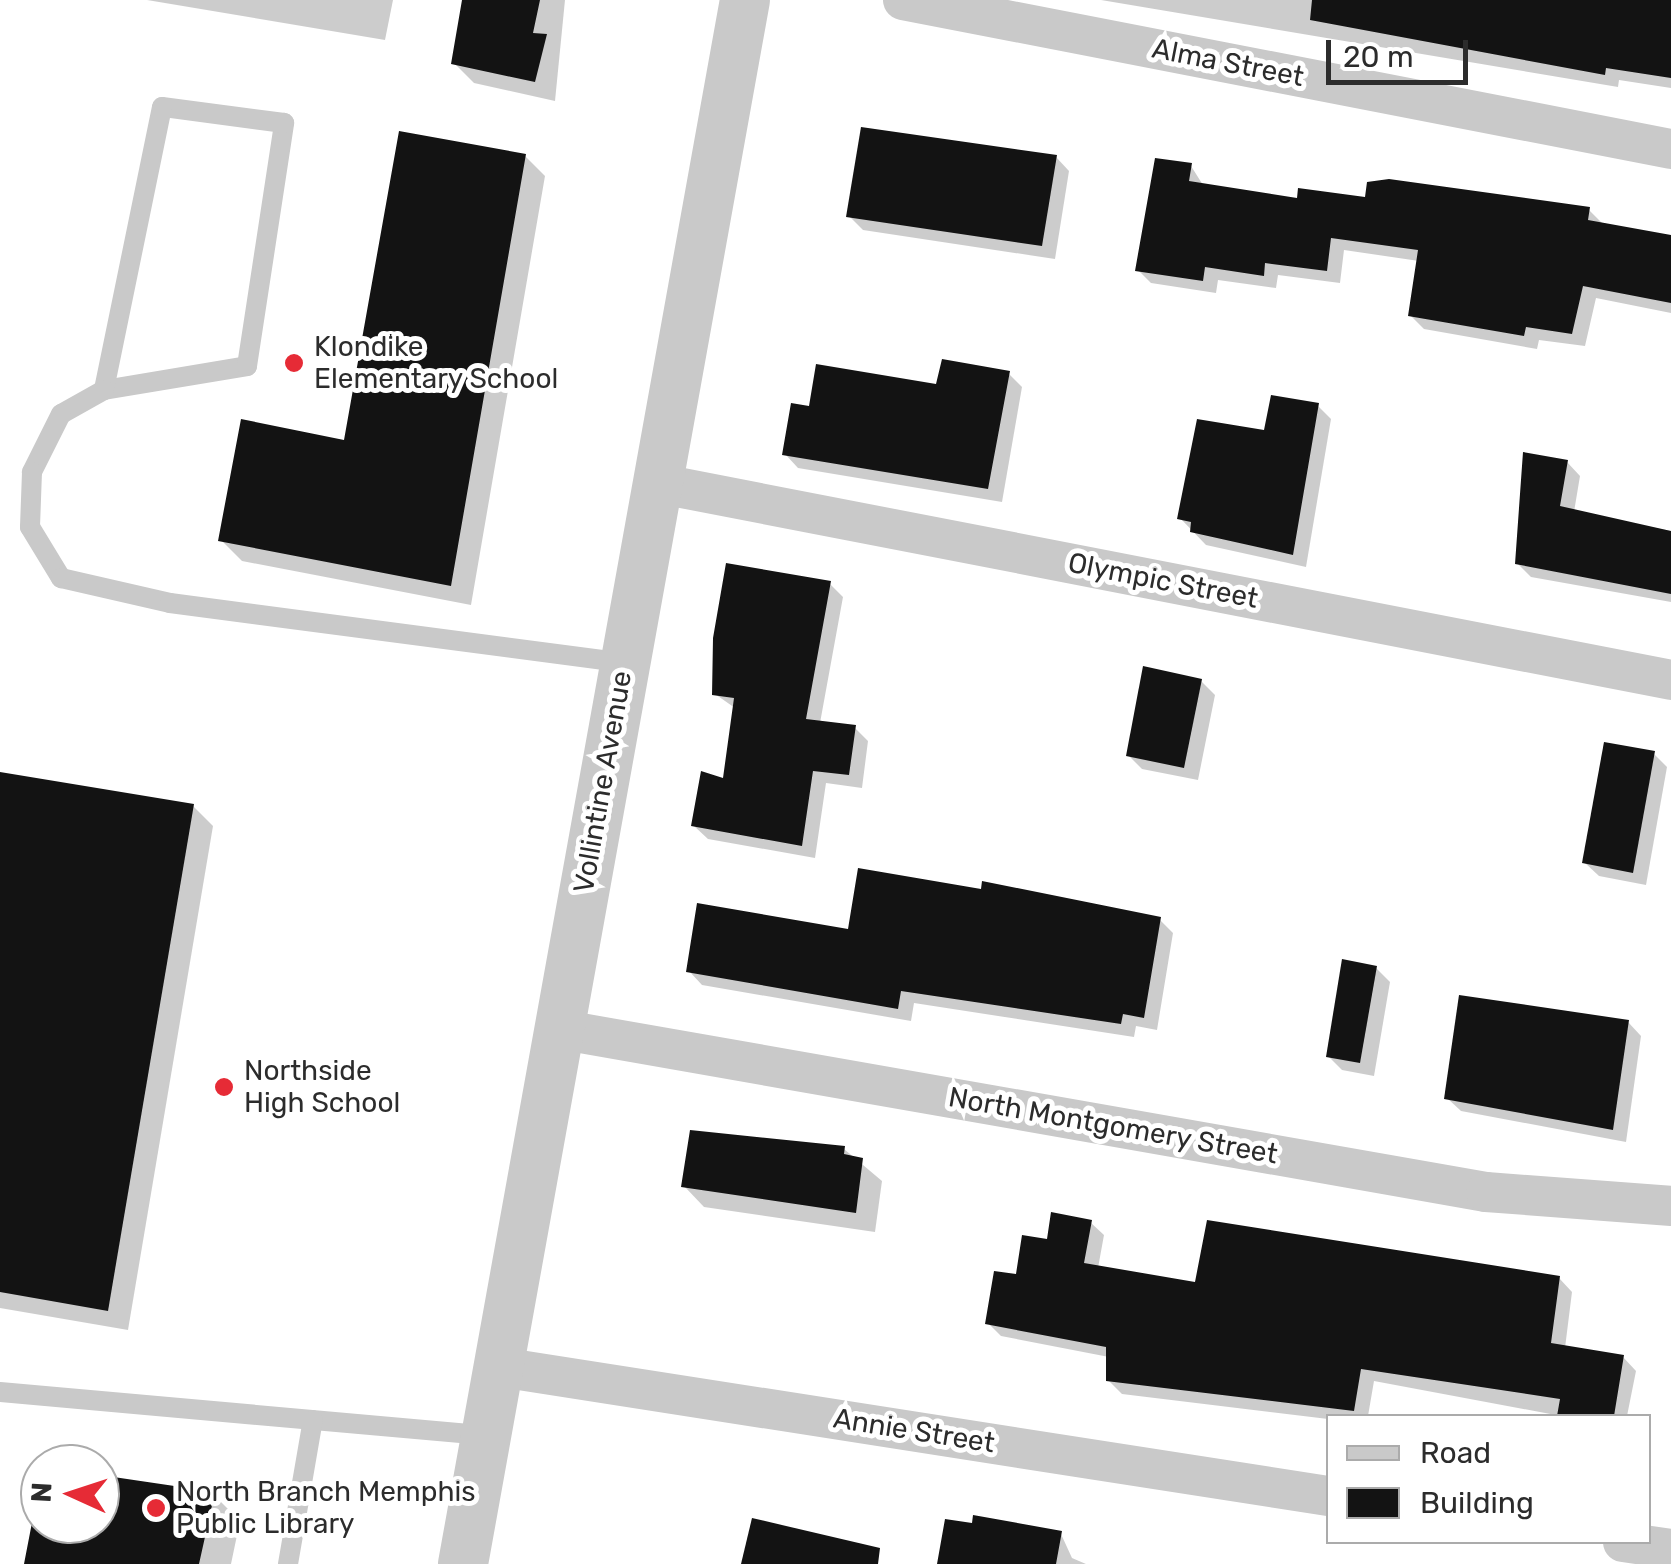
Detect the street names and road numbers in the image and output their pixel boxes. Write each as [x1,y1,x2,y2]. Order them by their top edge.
street label: Alma Street [1149,32,1307,94]
street label: Olympic Street [1065,546,1261,616]
street label: Vollintine Avenue [567,668,639,896]
street label: North Montgomery Street [945,1080,1281,1172]
street label: Annie Street [831,1402,997,1460]

